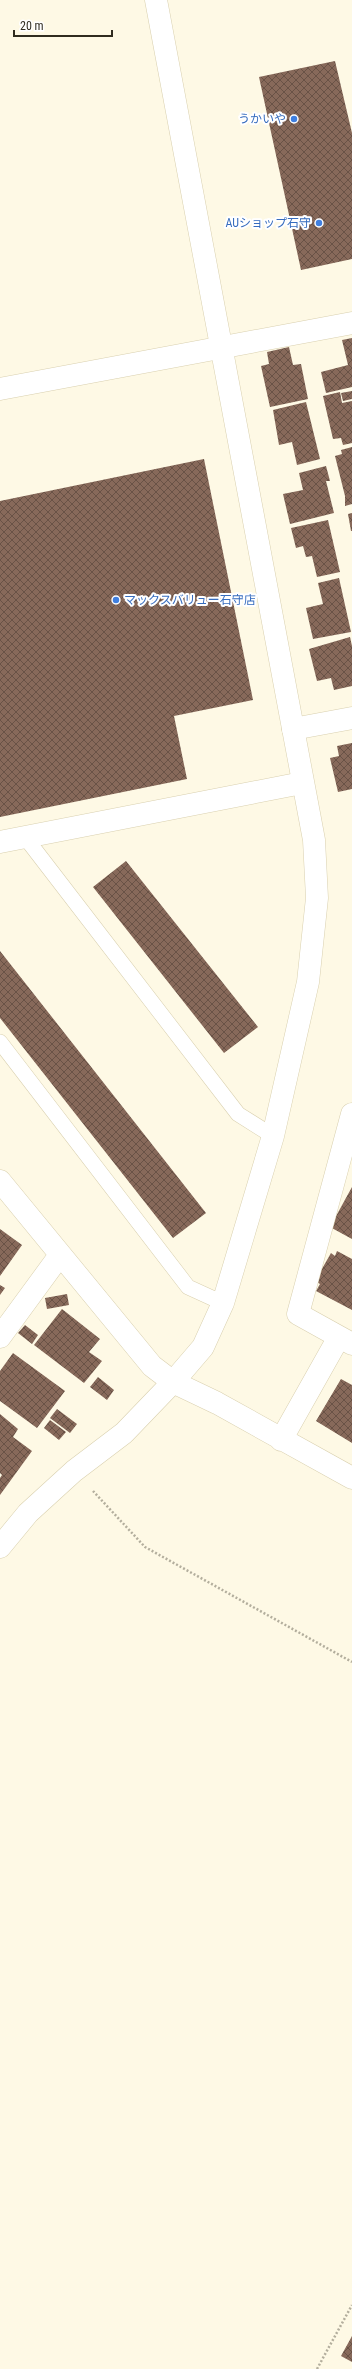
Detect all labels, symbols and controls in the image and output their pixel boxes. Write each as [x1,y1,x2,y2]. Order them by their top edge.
scale bar [14,12,112,38]
text: 20 m [20,19,44,33]
place label: うかいや [238,112,286,126]
marker: うかいや [289,114,299,124]
place label: AUショップ石守 [225,216,311,230]
marker: AUショップ石守 [314,218,324,228]
place label: マックスバリュー石守店 [124,593,256,607]
marker: マックスバリュー石守店 [111,595,121,605]

